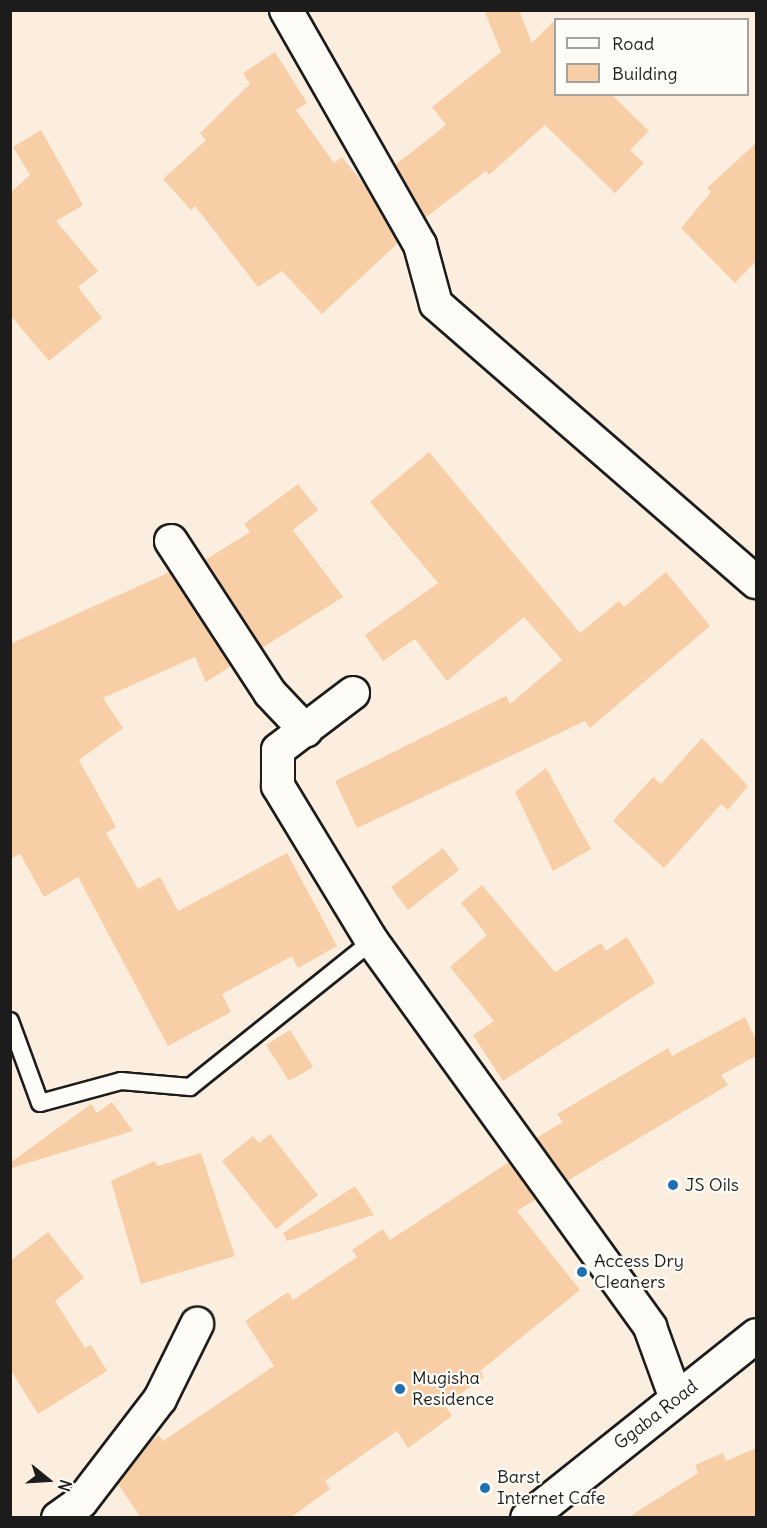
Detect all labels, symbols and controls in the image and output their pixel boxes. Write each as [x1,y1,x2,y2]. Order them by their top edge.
legend [554,18,749,96]
text: Road [612,32,654,55]
text: Building [612,62,677,85]
place label: JS Oils [685,1174,739,1196]
marker: JS Oils [666,1178,680,1192]
place label: Access Dry Cleaners [594,1251,684,1294]
marker: Access Dry Cleaners [575,1265,589,1279]
place label: Mugisha Residence [412,1368,494,1410]
street label: Ggaba Road [610,1376,702,1454]
marker: Mugisha Residence [393,1382,407,1396]
north arrow [18,1450,78,1510]
place label: Barst Internet Cafe [497,1467,605,1510]
text: N [54,1477,76,1494]
marker: Barst Internet Cafe [478,1481,492,1495]

